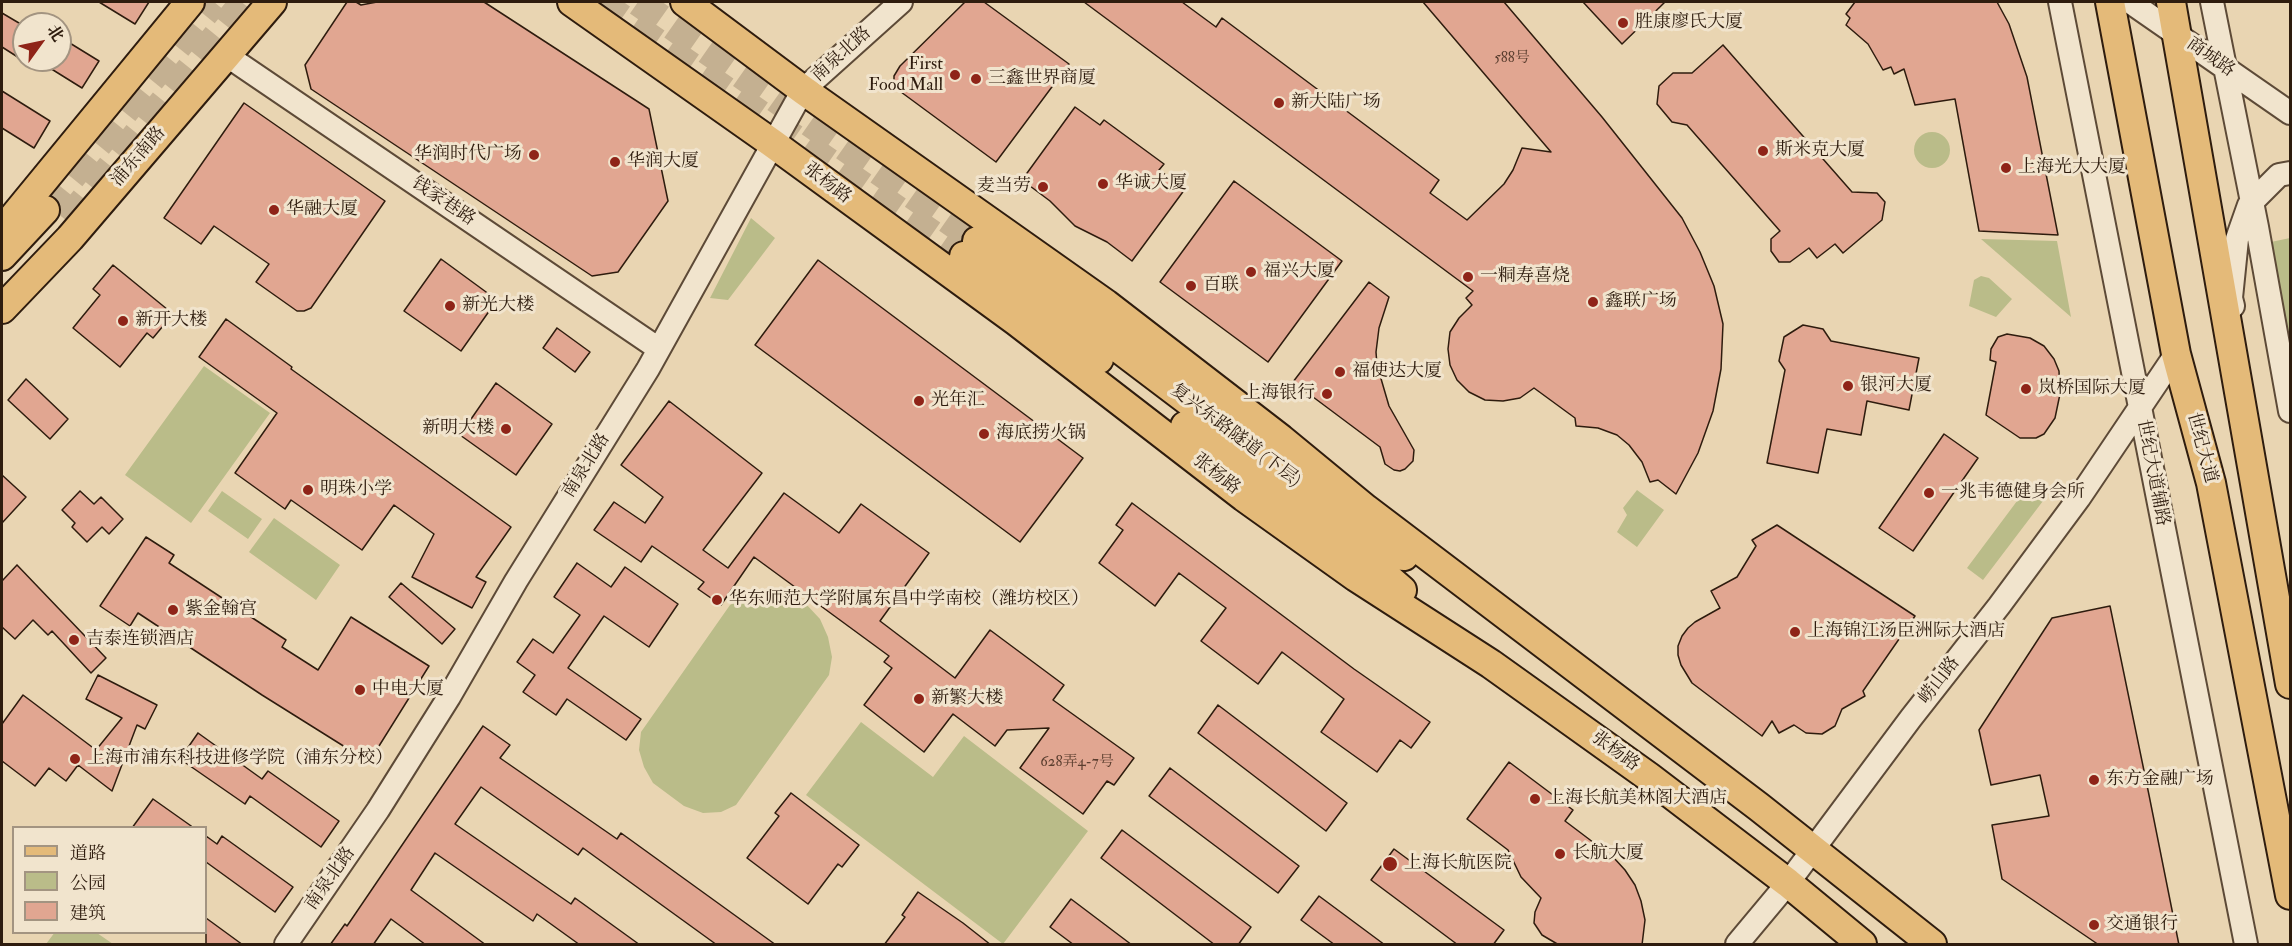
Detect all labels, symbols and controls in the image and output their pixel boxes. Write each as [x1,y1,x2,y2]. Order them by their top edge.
north arrow [12,12,72,72]
place label: 胜康廖氏大厦 [1635,12,1743,34]
marker: 胜康廖氏大厦 [1616,16,1630,30]
text: 北 [43,21,68,45]
street label: 南泉北路 [808,23,876,87]
street label: 商城路 [2182,34,2238,82]
house number: 588号 [1494,50,1530,68]
place label: First Food Mall [868,54,943,97]
marker: First Food Mall [948,68,962,82]
place label: 三鑫世界商厦 [988,68,1096,90]
marker: 三鑫世界商厦 [969,72,983,86]
place label: 新大陆广场 [1291,92,1381,114]
marker: 新大陆广场 [1272,96,1286,110]
street label: 浦东南路 [107,123,171,191]
place label: 斯米克大厦 [1775,140,1865,162]
place label: 华润时代广场 [414,144,522,166]
marker: 斯米克大厦 [1756,144,1770,158]
marker: 华润时代广场 [527,148,541,162]
place label: 华润大厦 [627,151,699,173]
marker: 华润大厦 [608,155,622,169]
place label: 上海光大大厦 [2018,157,2126,179]
street label: 张杨路 [799,159,855,209]
marker: 上海光大大厦 [1999,161,2013,175]
street label: 钱家巷路 [407,173,479,231]
place label: 华诚大厦 [1115,173,1187,195]
place label: 麦当劳 [977,176,1031,198]
marker: 华诚大厦 [1096,177,1110,191]
marker: 麦当劳 [1036,180,1050,194]
place label: 华融大厦 [286,199,358,221]
marker: 华融大厦 [267,203,281,217]
place label: 福兴大厦 [1263,261,1335,283]
marker: 福兴大厦 [1244,265,1258,279]
place label: 一粡寿喜烧 [1480,266,1570,288]
marker: 一粡寿喜烧 [1461,270,1475,284]
place label: 百联 [1203,275,1239,297]
marker: 百联 [1184,279,1198,293]
place label: 鑫联广场 [1605,291,1677,313]
place label: 新光大楼 [462,295,534,317]
marker: 鑫联广场 [1586,295,1600,309]
marker: 新光大楼 [443,299,457,313]
place label: 新开大楼 [135,310,207,332]
marker: 新开大楼 [116,314,130,328]
place label: 福使达大厦 [1352,361,1442,383]
marker: 福使达大厦 [1333,365,1347,379]
place label: 银河大厦 [1860,375,1932,397]
place label: 岚桥国际大厦 [2038,378,2146,400]
marker: 银河大厦 [1841,379,1855,393]
street label: 复兴东路隧道 (下层) [1166,380,1304,492]
marker: 岚桥国际大厦 [2019,382,2033,396]
place label: 上海银行 [1243,383,1315,405]
marker: 上海银行 [1320,387,1334,401]
place label: 光年汇 [931,390,985,412]
marker: 光年汇 [912,394,926,408]
street label: 世纪大道 [2181,410,2221,486]
place label: 新明大楼 [422,418,494,440]
street label: 世纪大道辅路 [2131,418,2173,528]
marker: 新明大楼 [499,422,513,436]
place label: 海底捞火锅 [996,423,1086,445]
marker: 海底捞火锅 [977,427,991,441]
street label: 南泉北路 [559,430,615,502]
street label: 张杨路 [1188,450,1244,500]
place label: 明珠小学 [320,479,392,501]
place label: 一兆韦德健身会所 [1941,482,2085,504]
marker: 明珠小学 [301,483,315,497]
marker: 一兆韦德健身会所 [1922,486,1936,500]
place label: 华东师范大学附属东昌中学南校（潍坊校区） [729,589,1089,611]
marker: 华东师范大学附属东昌中学南校（潍坊校区） [710,593,724,607]
place label: 紫金翰宫 [185,599,257,621]
marker: 紫金翰宫 [166,603,180,617]
place label: 上海锦江汤臣洲际大酒店 [1807,621,2005,643]
marker: 上海锦江汤臣洲际大酒店 [1788,625,1802,639]
place label: 吉泰连锁酒店 [86,629,194,651]
marker: 吉泰连锁酒店 [67,633,81,647]
street label: 崂山路 [1915,653,1965,709]
place label: 中电大厦 [372,679,444,701]
marker: 中电大厦 [353,683,367,697]
place label: 新繁大楼 [931,688,1003,710]
marker: 新繁大楼 [912,692,926,706]
street label: 张杨路 [1587,727,1643,777]
place label: 上海市浦东科技进修学院（浦东分校） [87,748,393,770]
marker: 上海市浦东科技进修学院（浦东分校） [68,752,82,766]
house number: 628弄4-7号 [1040,754,1114,772]
place label: 东方金融广场 [2106,769,2214,791]
marker: 东方金融广场 [2087,773,2101,787]
place label: 上海长航美林阁大酒店 [1547,788,1727,810]
marker: 上海长航美林阁大酒店 [1528,792,1542,806]
legend [12,826,207,934]
text: 道路 [70,842,106,865]
street label: 南泉北路 [302,843,360,915]
place label: 长航大厦 [1572,843,1644,865]
marker: 长航大厦 [1553,847,1567,861]
place label: 上海长航医院 [1404,853,1512,875]
marker: 上海长航医院 [1381,855,1399,873]
text: 公园 [70,872,106,895]
text: 建筑 [70,902,106,925]
place label: 交通银行 [2106,914,2178,936]
marker: 交通银行 [2087,918,2101,932]

